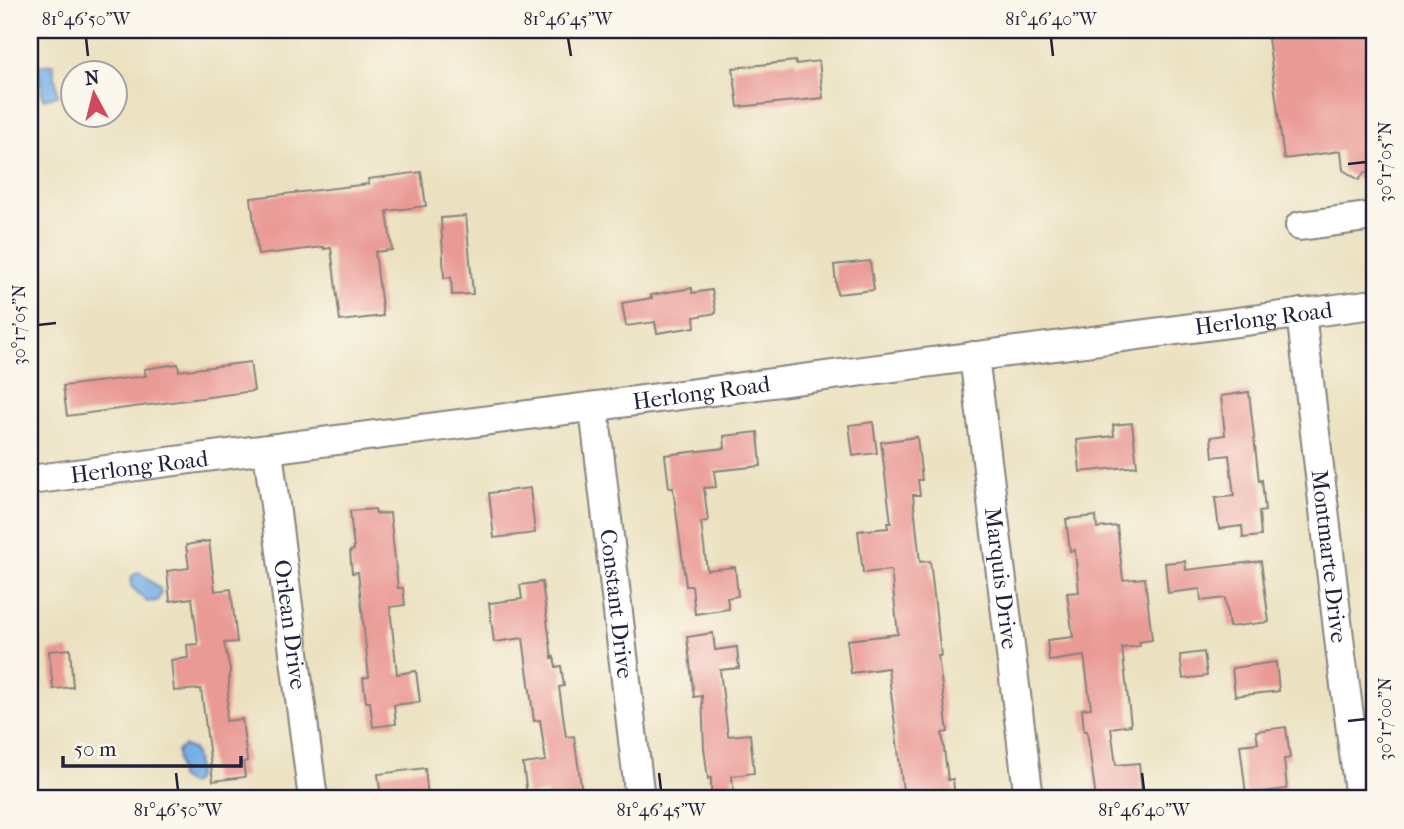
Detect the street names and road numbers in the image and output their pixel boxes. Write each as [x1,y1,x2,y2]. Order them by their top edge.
street label: Herlong Road [1193,296,1334,340]
street label: Herlong Road [631,370,772,415]
street label: Herlong Road [69,444,210,488]
street label: Montmarte Drive [1306,468,1353,644]
street label: Marquis Drive [979,506,1024,651]
street label: Constant Drive [595,527,639,680]
street label: Orlean Drive [269,558,312,691]

